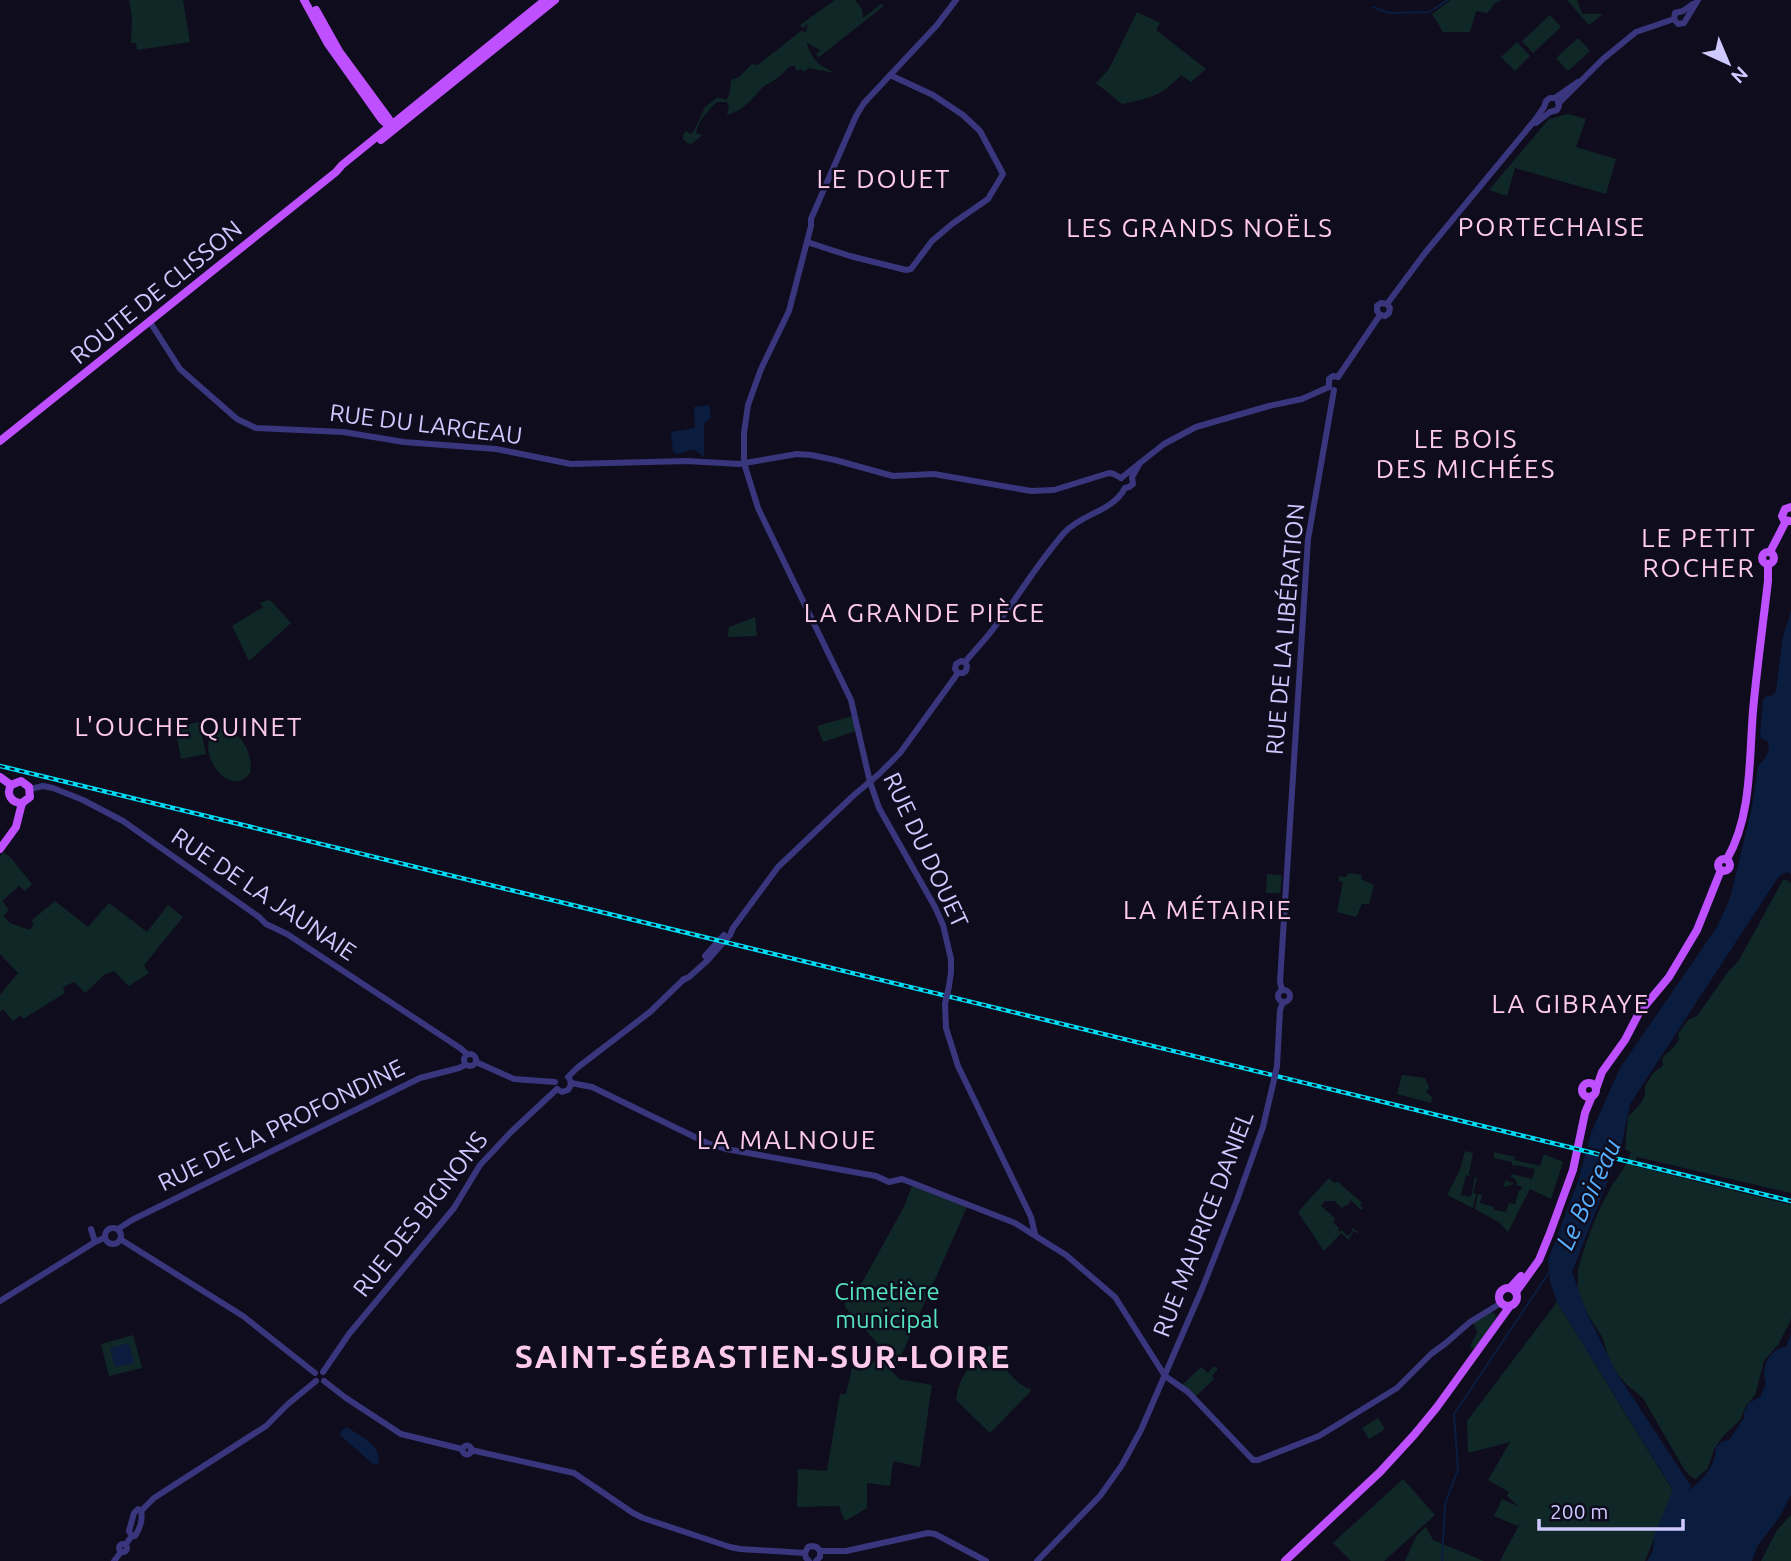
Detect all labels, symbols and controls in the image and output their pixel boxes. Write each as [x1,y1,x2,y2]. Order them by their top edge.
north arrow [1693,28,1763,98]
text: N [1727,62,1753,88]
district label: LE DOUET [816,164,952,193]
district label: PORTECHAISE [1458,212,1646,241]
district label: LES GRANDS NOËLS [1066,213,1334,242]
street label: ROUTE DE CLISSON [65,215,247,369]
street label: RUE DU LARGEAU [328,399,524,449]
district label: LE BOIS DES MICHÉES [1376,424,1556,483]
street label: RUE DE LA LIBÉRATION [1260,502,1309,756]
district label: LE PETIT ROCHER [1641,523,1757,582]
district label: LA GRANDE PIÈCE [804,597,1046,627]
district label: L'OUCHE QUINET [74,712,304,741]
street label: RUE DU DOUET [878,768,974,932]
street label: RUE DE LA JAUNAIE [167,822,361,966]
district label: LA MÉTAIRIE [1123,894,1293,924]
district label: LA GIBRAYE [1492,989,1650,1018]
street label: RUE DE LA PROFONDINE [154,1054,408,1196]
street label: RUE MAURICE DANIEL [1148,1108,1258,1340]
district label: LA MALNOUE [697,1125,877,1154]
street label: RUE DES BIGNONS [347,1126,493,1302]
water label: Le Boireau [1550,1134,1626,1254]
park label: Cimetière municipal [834,1278,940,1333]
district label: SAINT-SÉBASTIEN-SUR-LOIRE [515,1337,1011,1374]
scale bar [1539,1488,1682,1532]
text: 200 m [1550,1499,1608,1523]

